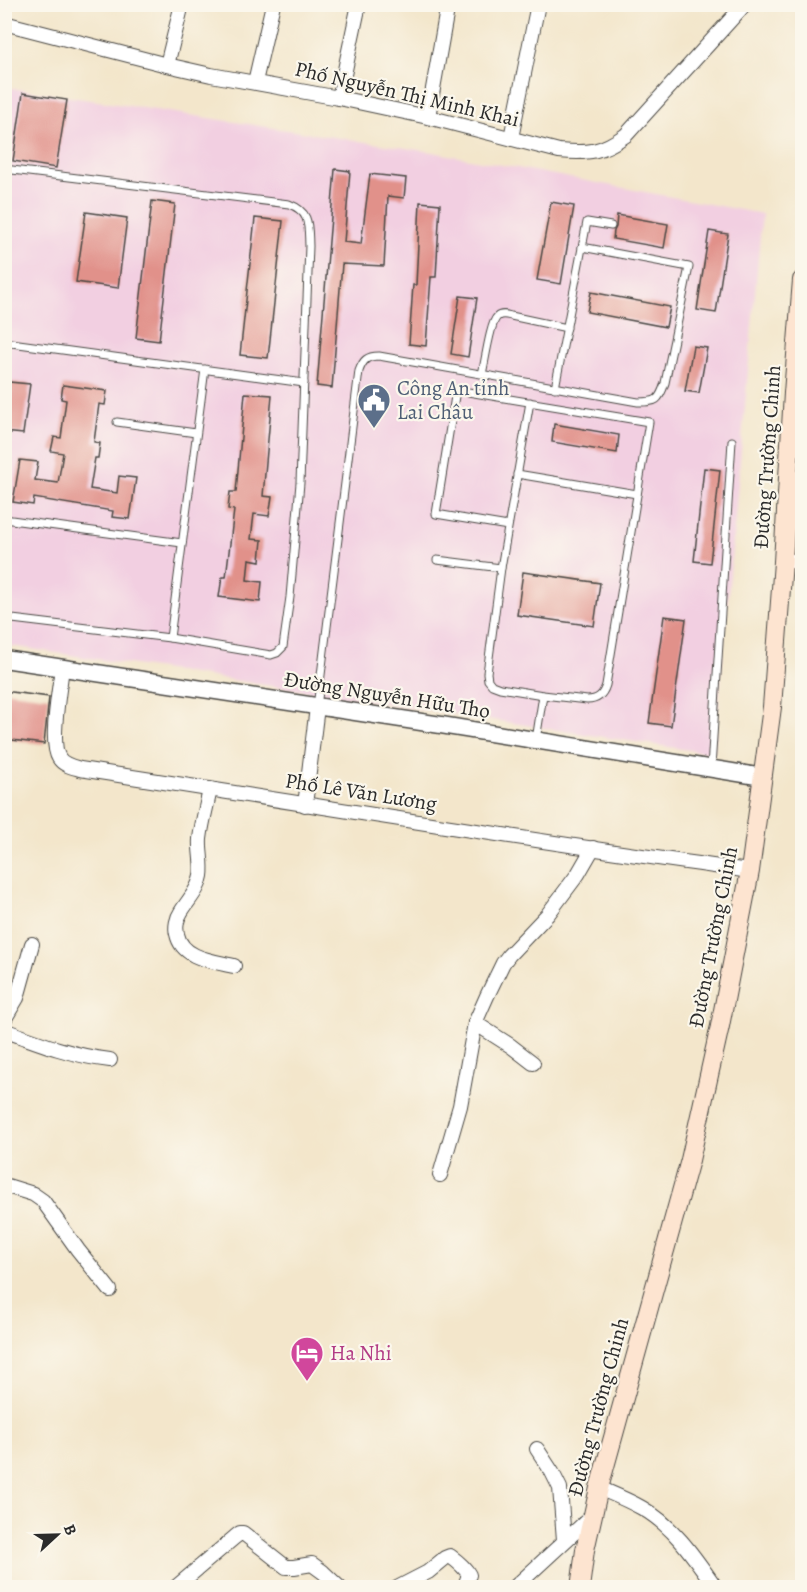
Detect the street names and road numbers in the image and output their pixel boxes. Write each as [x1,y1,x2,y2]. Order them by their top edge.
street label: Phố Nguyễn Thị Minh Khai [292,55,522,133]
street label: Đường Trường Chinh [747,364,787,550]
street label: Đường Nguyễn Hữu Thọ [282,665,492,725]
street label: Phố Lê Văn Lương [283,766,439,818]
street label: Đường Trường Chinh [682,844,744,1030]
street label: Đường Trường Chinh [561,1314,635,1500]

